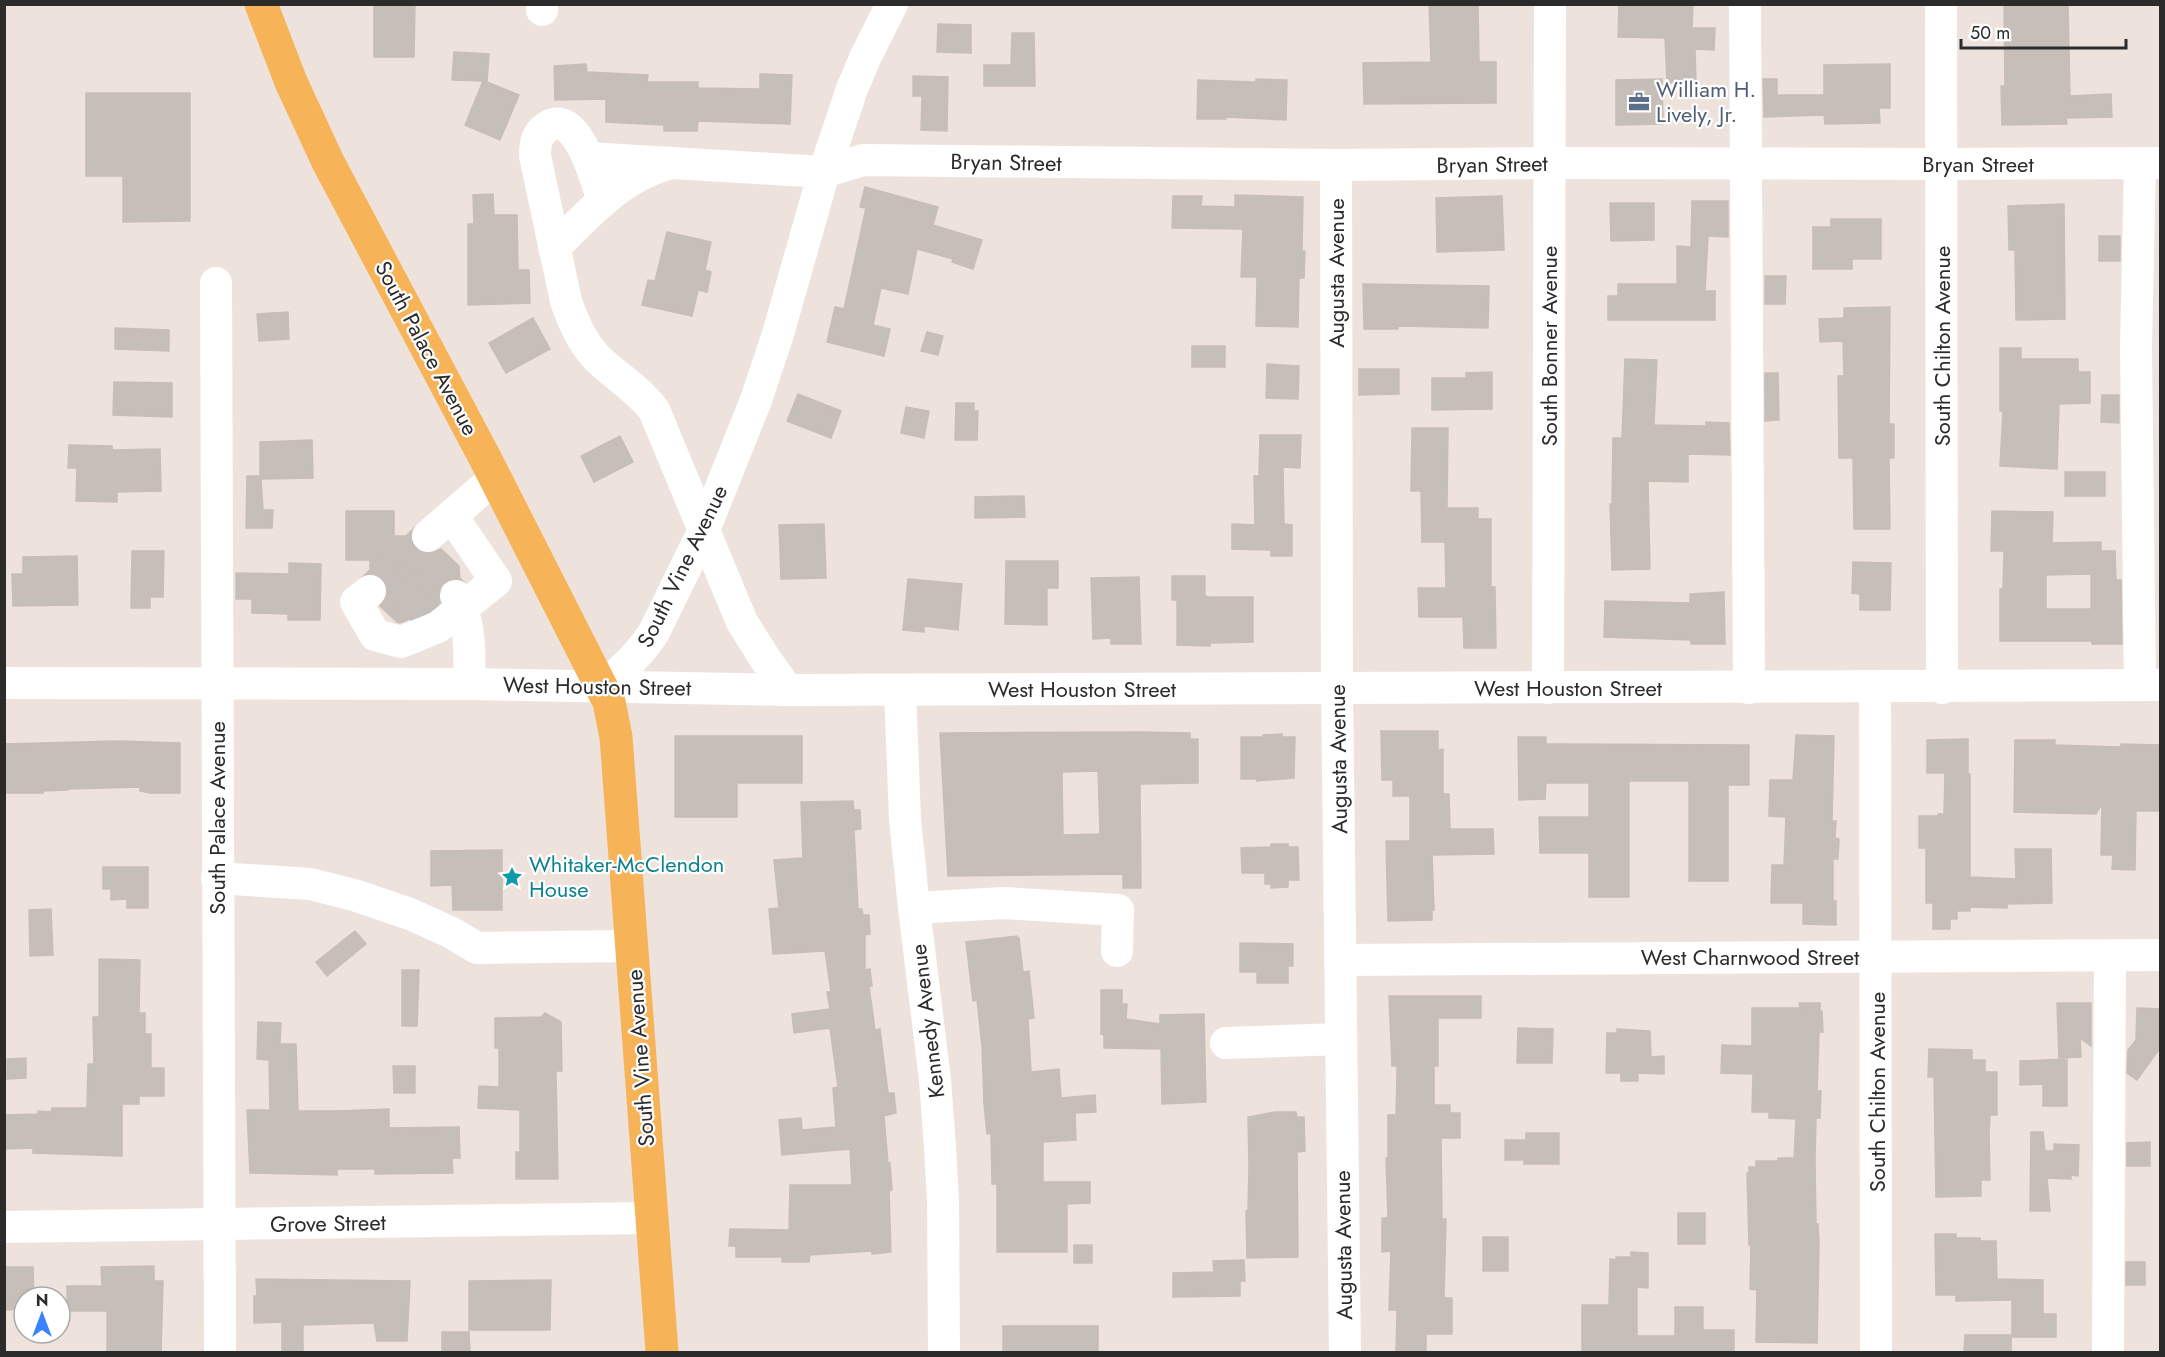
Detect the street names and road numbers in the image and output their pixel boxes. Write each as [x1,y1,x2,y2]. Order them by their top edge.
street label: Bryan Street [950,145,1063,179]
street label: Bryan Street [1436,147,1549,181]
street label: Bryan Street [1922,148,2034,180]
street label: Augusta Avenue [1320,198,1352,348]
street label: South Bonner Avenue [1533,246,1565,446]
street label: South Chilton Avenue [1926,246,1958,446]
street label: South Palace Avenue [367,255,487,441]
street label: South Vine Avenue [629,479,735,653]
street label: West Houston Street [503,668,692,704]
street label: West Houston Street [1474,672,1663,704]
street label: West Houston Street [988,673,1177,705]
street label: Augusta Avenue [1321,684,1355,834]
street label: South Palace Avenue [201,721,233,915]
street label: West Charnwood Street [1641,941,1860,973]
street label: Kennedy Avenue [902,942,952,1100]
street label: South Vine Avenue [618,968,662,1148]
street label: South Chilton Avenue [1861,992,1893,1192]
street label: Augusta Avenue [1326,1170,1360,1320]
street label: Grove Street [270,1206,387,1240]

